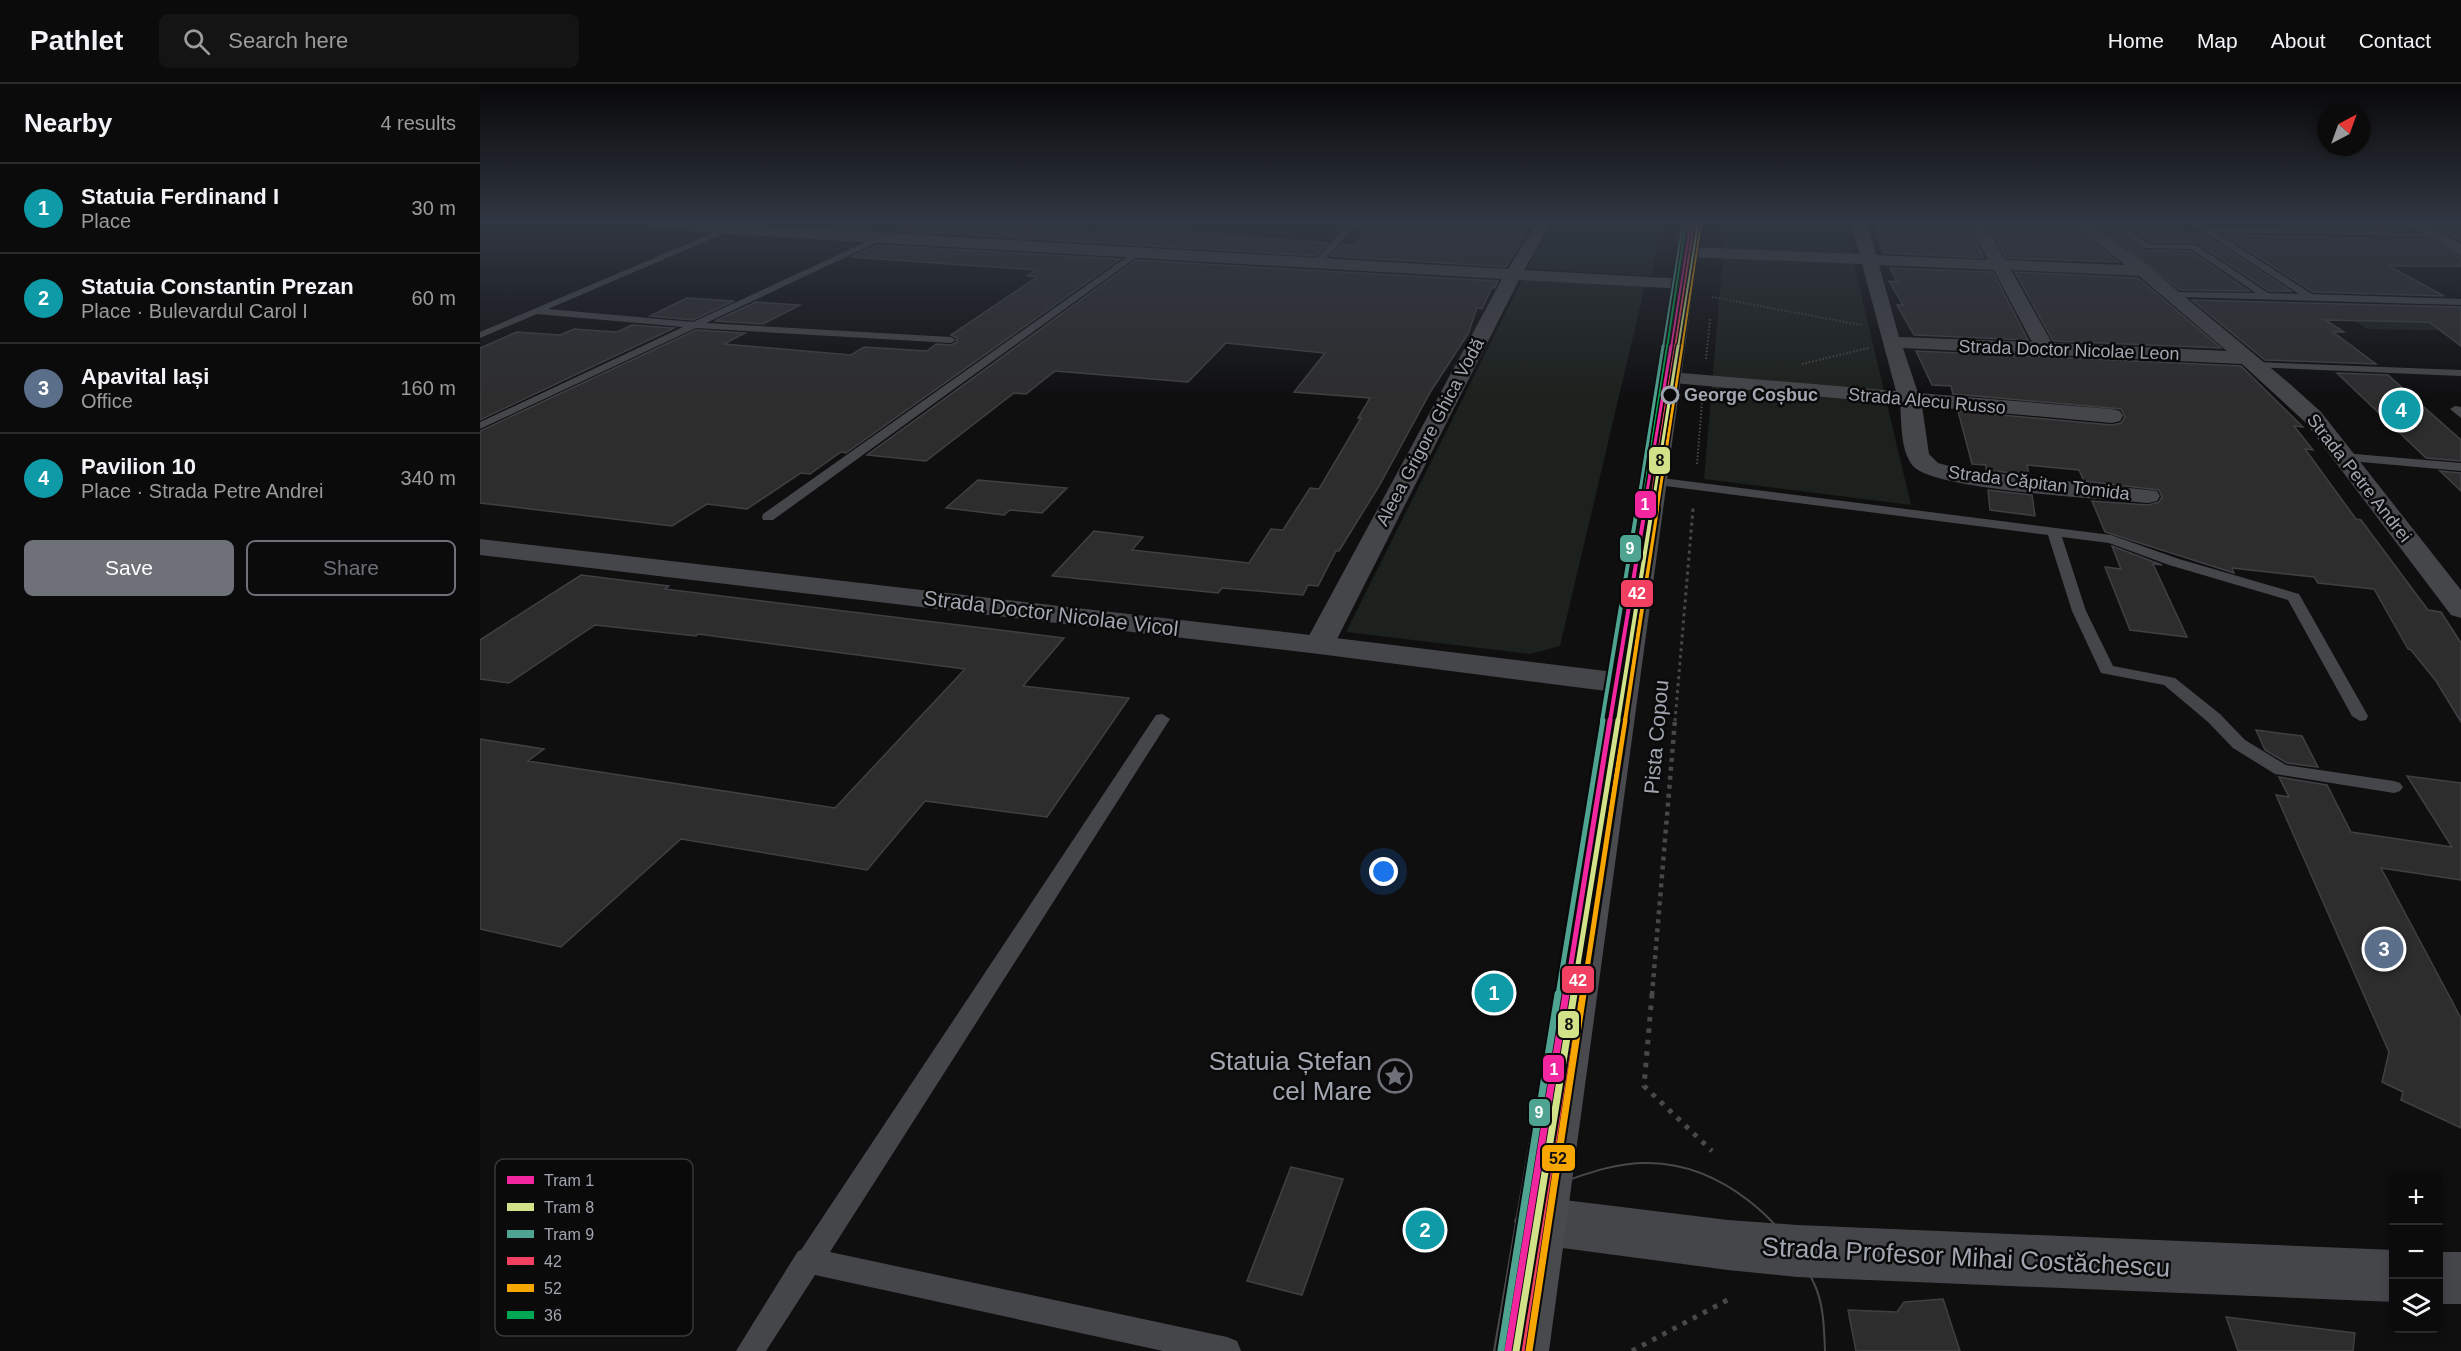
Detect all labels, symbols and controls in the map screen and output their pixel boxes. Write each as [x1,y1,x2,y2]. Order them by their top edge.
search box [159,14,579,68]
text: Pathlet [30,25,123,56]
icon: search [180,25,213,58]
text: Search here [228,28,348,53]
text: Home [2108,29,2164,52]
text: Map [2197,29,2238,52]
text: About [2271,29,2326,52]
text: Contact [2359,29,2431,52]
north arrow [2317,102,2371,156]
text: Nearby [24,108,112,138]
text: 4 results [380,112,456,134]
text: Statuia Ferdinand I [81,184,279,209]
text: 1 [38,197,49,219]
text: 30 m [412,197,456,219]
text: Place [81,210,131,232]
text: Statuia Constantin Prezan [81,274,354,299]
text: 2 [38,287,49,309]
text: 60 m [412,287,456,309]
text: Place · Bulevardul Carol I [81,300,308,322]
street label: Aleea Grigore Ghica Vodă [1372,334,1488,529]
street label: Strada Doctor Nicolae Leon [1958,336,2180,364]
text: Apavital Iași [81,364,209,389]
text: 3 [38,377,49,399]
text: 160 m [400,377,456,399]
street label: Strada Alecu Russo [1847,384,2007,418]
place label: George Coșbuc [1684,385,1818,405]
marker: George Coșbuc [1661,386,1679,404]
pin: 4 [2382,388,2420,432]
text: Office [81,390,133,412]
street label: Strada Petre Andrei [2303,410,2415,546]
line badge: 8 [1648,446,1671,475]
text: 8 [1656,452,1665,469]
text: Pavilion 10 [81,454,196,479]
street label: Strada Căpitan Tomida [1947,462,2132,504]
text: 4 [38,467,49,489]
text: 340 m [400,467,456,489]
text: Place · Strada Petre Andrei [81,480,323,502]
line badge: 1 [1634,490,1657,519]
text: 1 [1641,496,1650,513]
line badge: 9 [1619,534,1642,563]
button: Save [24,540,234,596]
button: Share [246,540,456,596]
text: 9 [1626,540,1635,557]
line badge: 42 [1620,579,1654,608]
text: 42 [1628,585,1646,602]
street label: Strada Doctor Nicolae Vicol [922,586,1180,640]
street label: Pista Copou [1640,679,1672,795]
your location [1369,857,1398,886]
pin: 3 [2364,926,2404,972]
line badge: 42 [1561,965,1595,994]
pin: 1 [1474,970,1514,1016]
text: 42 [1569,972,1587,989]
line badge: 8 [1557,1010,1580,1039]
text: 8 [1565,1016,1574,1033]
place label: Statuia Ștefan cel Mare [1209,1046,1372,1106]
line badge: 1 [1542,1054,1565,1083]
place icon: Statuia Ștefan cel Mare [1377,1058,1413,1094]
text: 1 [1550,1061,1559,1078]
line badge: 9 [1528,1098,1551,1127]
text: 9 [1535,1104,1544,1121]
line badge: 52 [1541,1144,1576,1172]
text: 52 [1549,1150,1567,1167]
legend [495,1159,693,1336]
map controls [2389,1171,2443,1333]
button: + [2389,1171,2443,1225]
text: Tram 1 [544,1172,594,1189]
text: Tram 8 [544,1199,594,1216]
pin: 2 [1406,1208,1444,1252]
button: − [2389,1225,2443,1279]
text: Tram 9 [544,1226,594,1243]
street label: Strada Profesor Mihai Costăchescu [1761,1231,2171,1283]
text: 42 [544,1253,562,1270]
button: layers [2389,1279,2443,1333]
text: 52 [544,1280,562,1297]
text: 36 [544,1307,562,1324]

